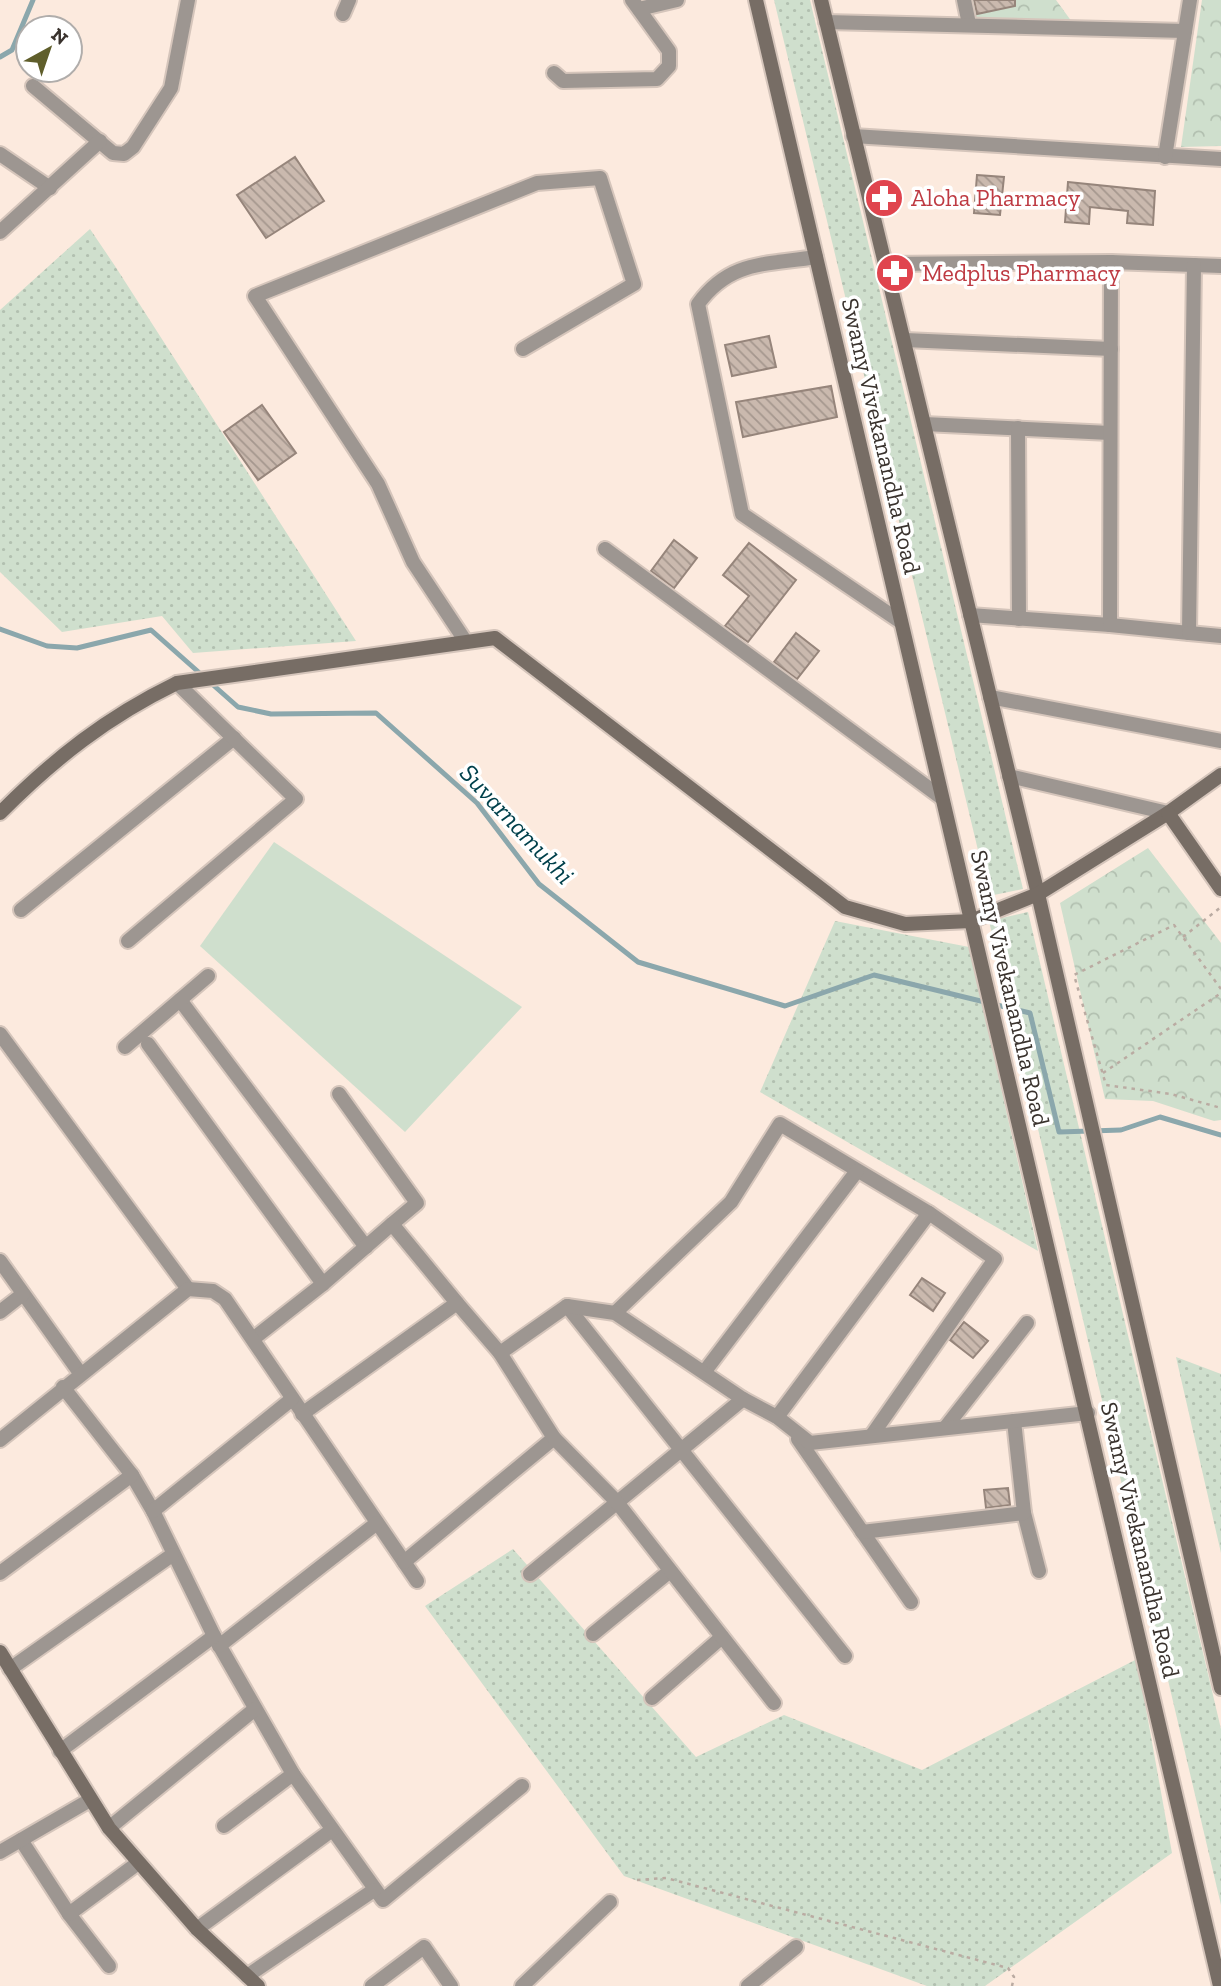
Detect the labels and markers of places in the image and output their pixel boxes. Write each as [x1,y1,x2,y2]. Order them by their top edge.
pharmacy icon: Aloha Pharmacy [863,177,905,219]
place label: Aloha Pharmacy [911,183,1081,212]
pharmacy icon: Medplus Pharmacy [874,252,916,294]
place label: Medplus Pharmacy [922,258,1121,287]

